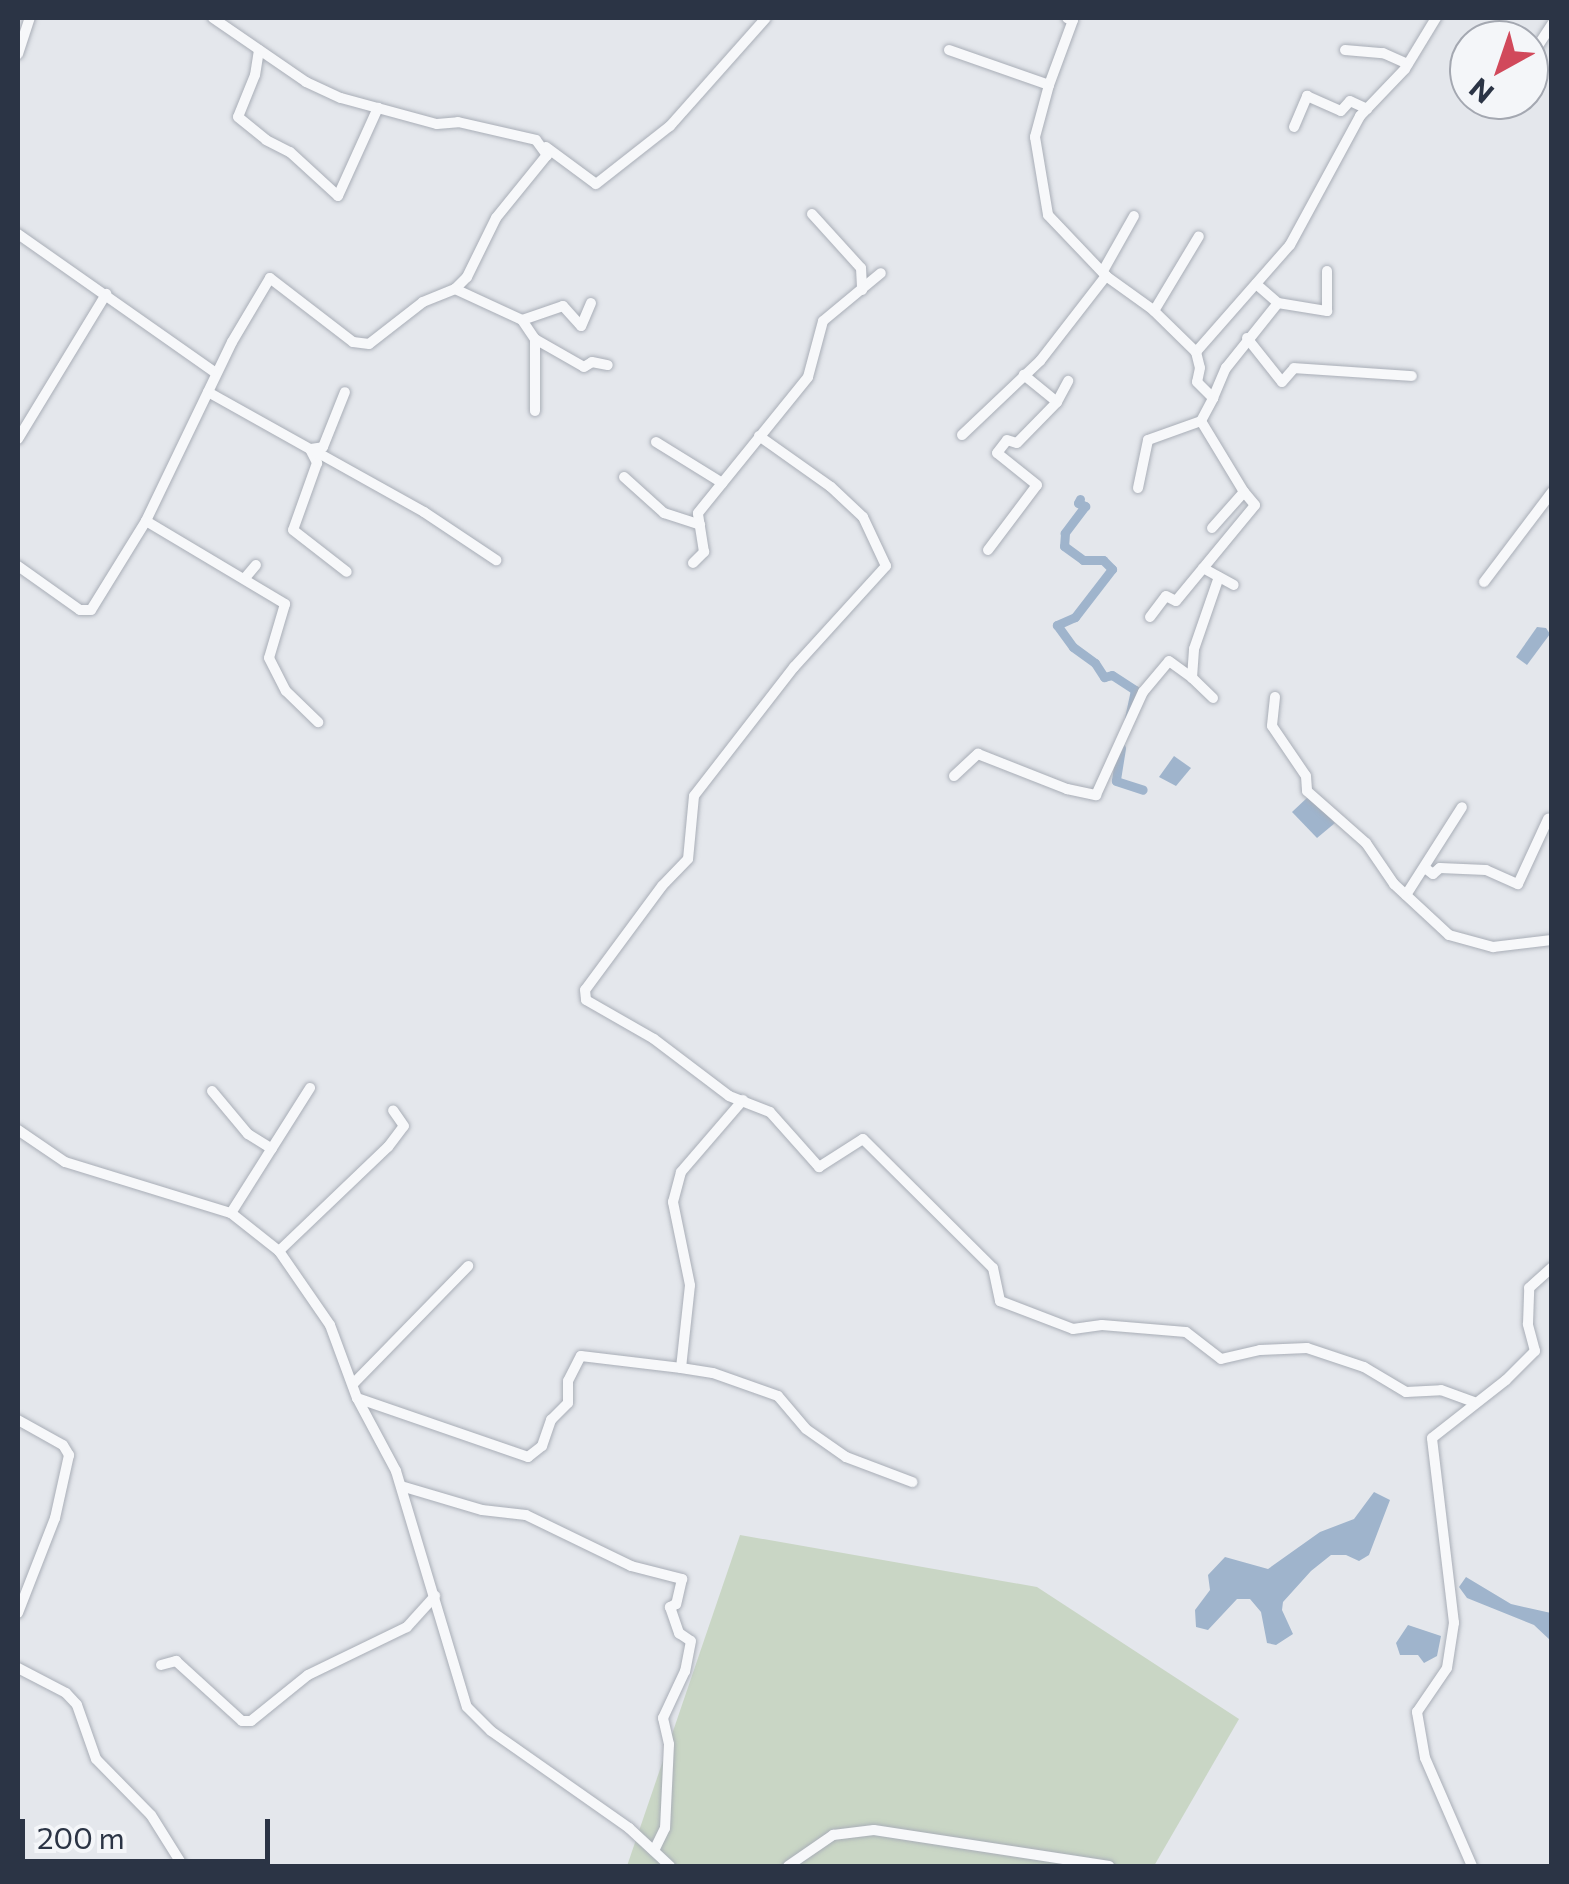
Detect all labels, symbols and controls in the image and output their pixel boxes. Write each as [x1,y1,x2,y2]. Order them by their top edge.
north arrow [1449,20,1549,120]
text: N [1462,72,1500,111]
scale bar [25,1799,275,1861]
text: 200 m [37,1818,125,1855]

